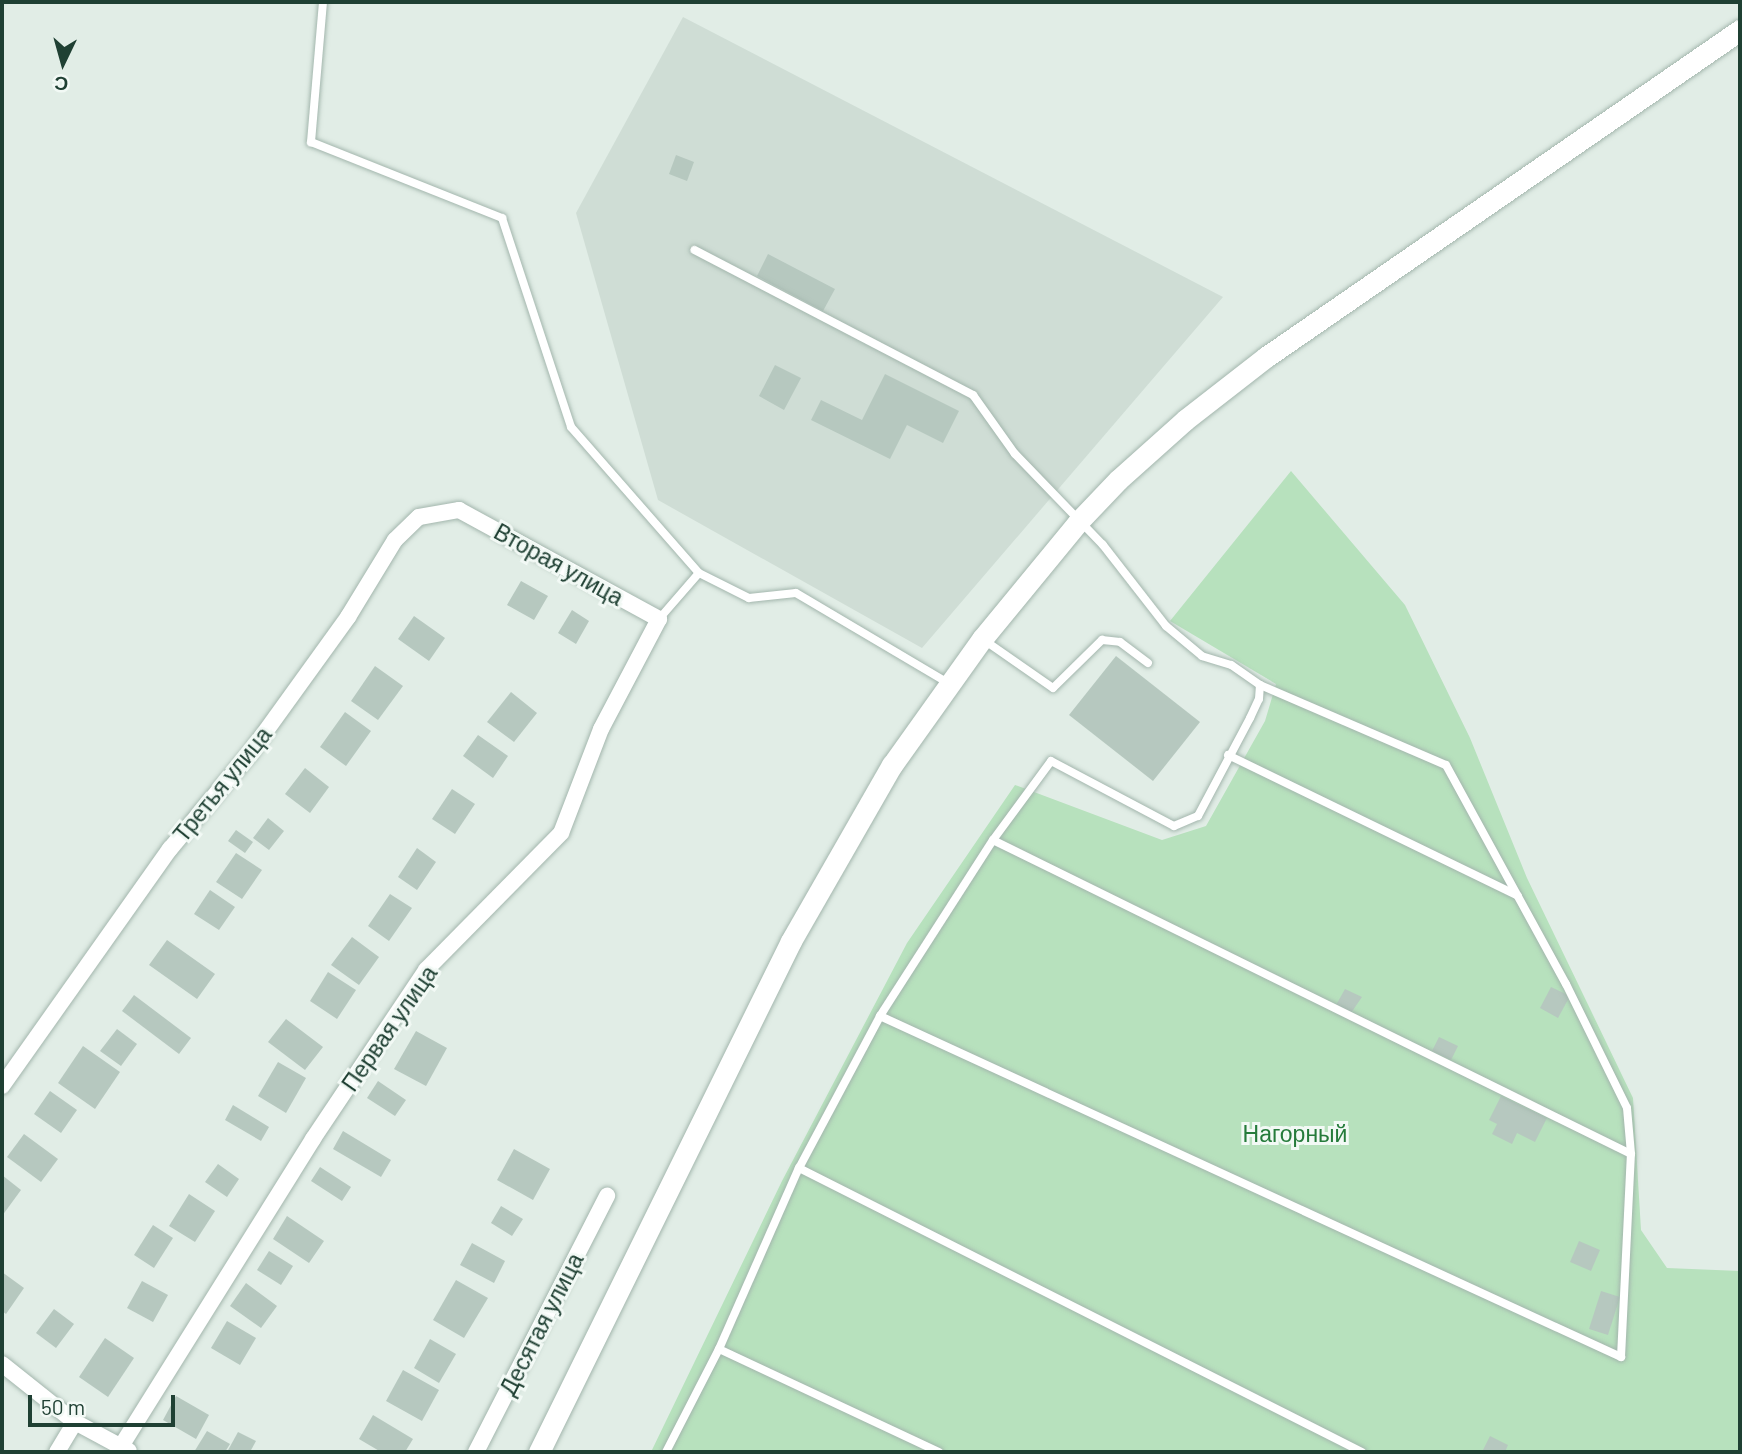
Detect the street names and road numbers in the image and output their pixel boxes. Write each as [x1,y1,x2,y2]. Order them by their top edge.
street label: Вторая улица [490,517,628,611]
street label: Третья улица [167,721,277,847]
street label: Первая улица [335,960,443,1096]
street label: Десятая улица [493,1248,589,1400]

